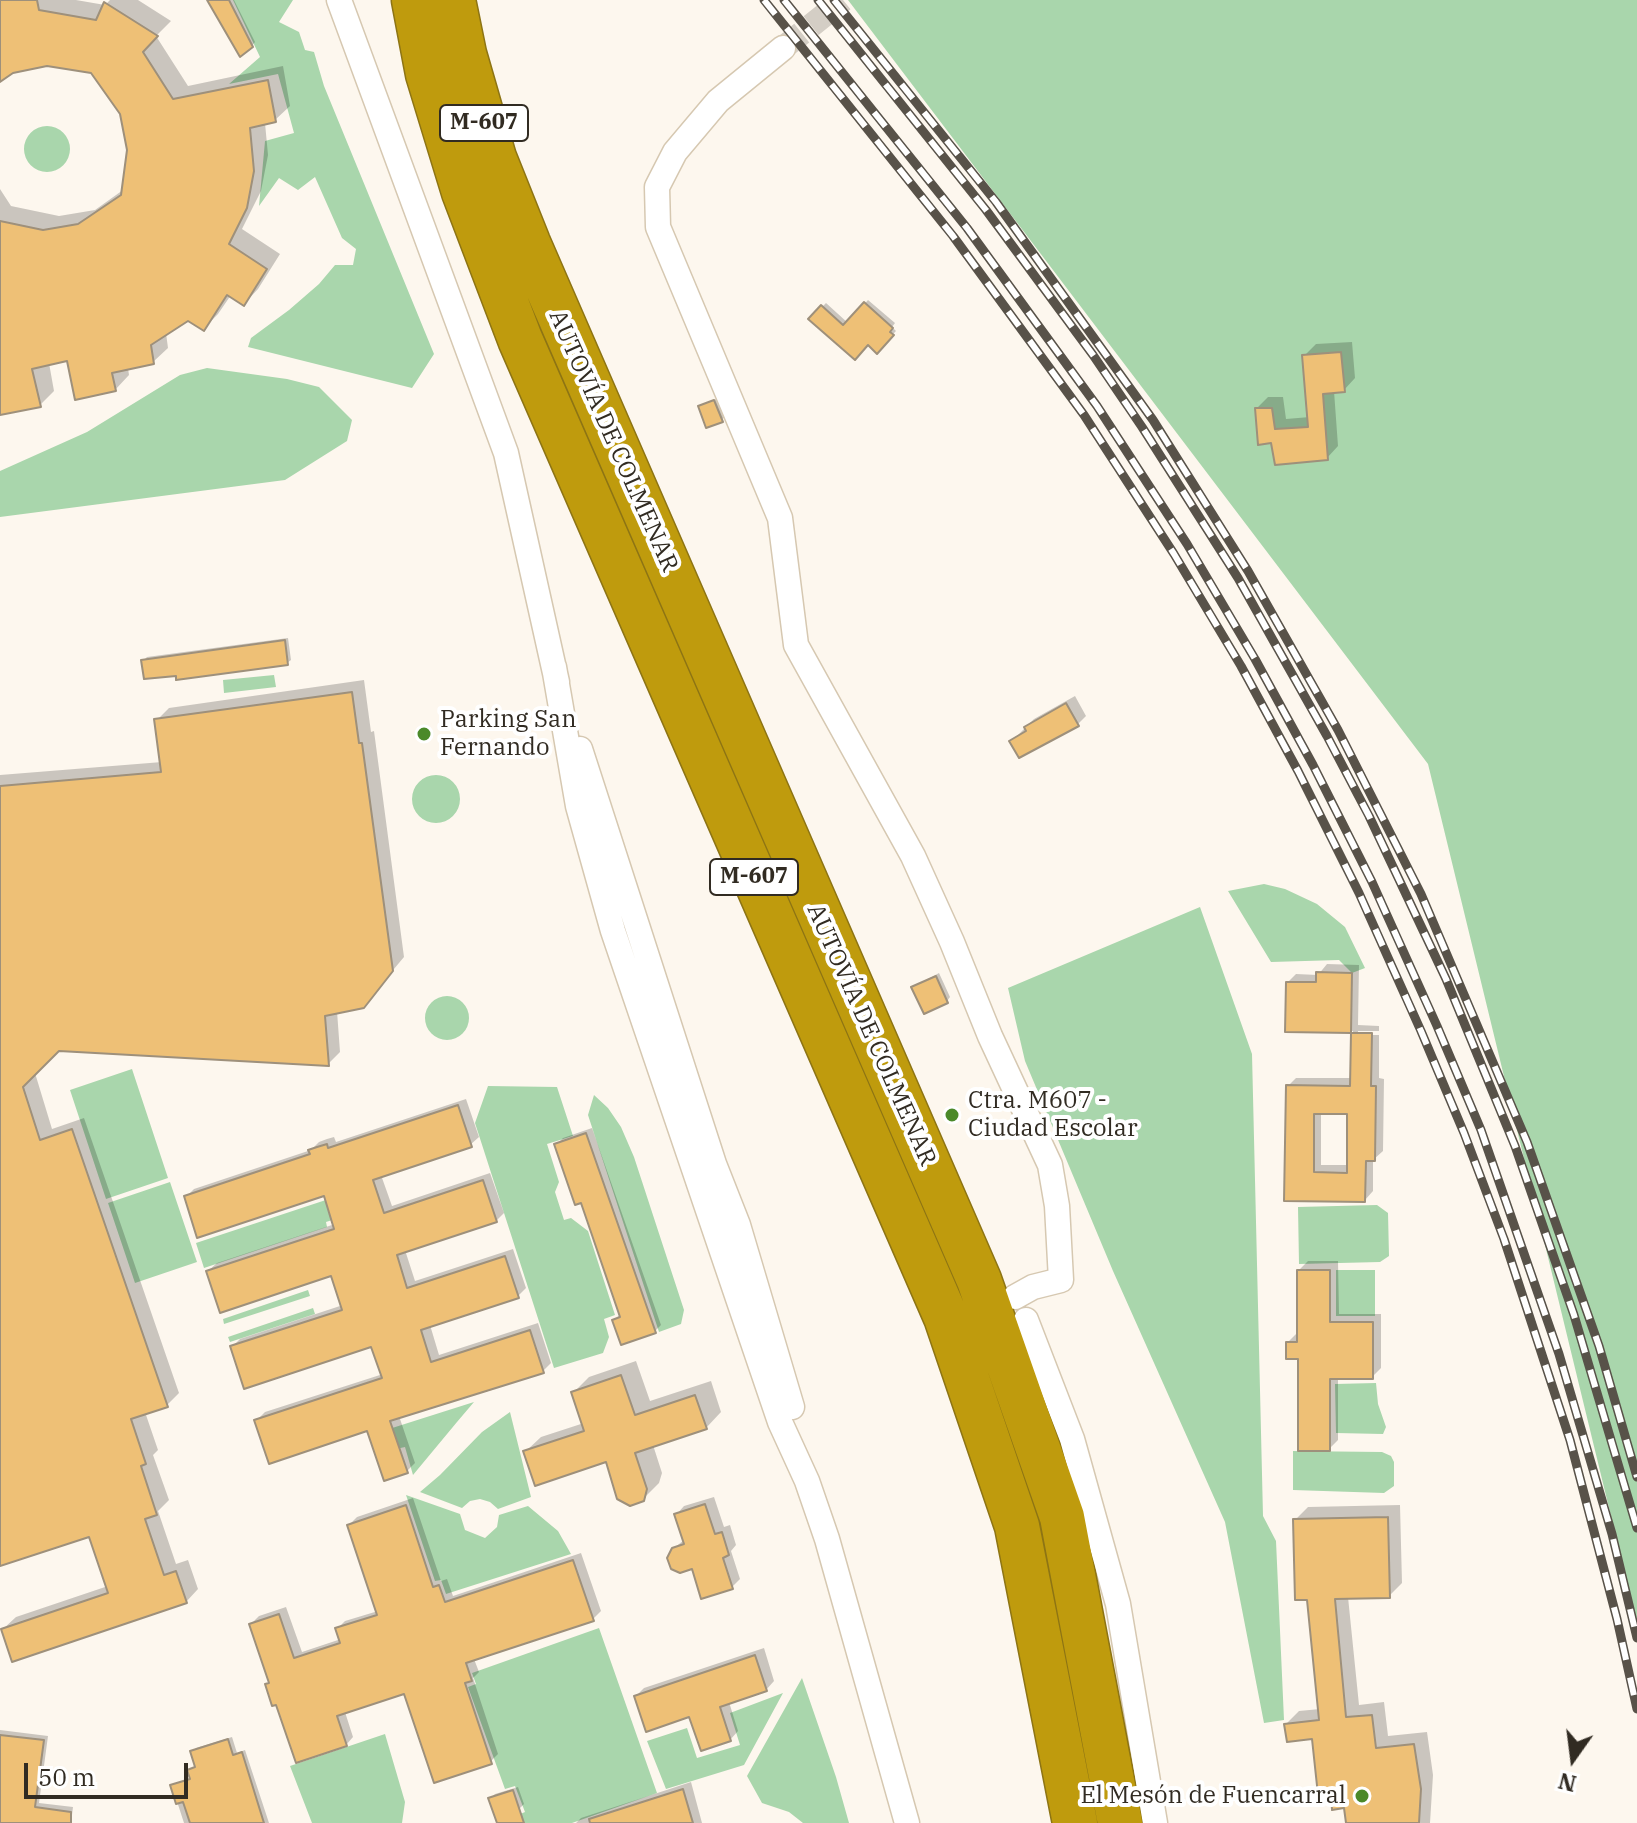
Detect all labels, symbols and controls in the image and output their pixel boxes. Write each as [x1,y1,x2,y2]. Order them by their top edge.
road number: M-607 [440,105,528,141]
street label: AUTOVÍA DE COLMENAR [542,306,684,576]
place label: Parking San Fernando [440,706,576,762]
marker: Parking San Fernando [415,725,433,743]
road number: M-607 [710,859,798,895]
street label: AUTOVÍA DE COLMENAR [800,900,942,1170]
place label: Ctra. M607 - Ciudad Escolar [968,1087,1138,1143]
marker: Ctra. M607 - Ciudad Escolar [943,1106,961,1124]
north arrow [1533,1719,1613,1799]
scale bar [28,1747,192,1797]
text: 50 m [38,1761,95,1793]
text: N [1555,1767,1579,1799]
place label: El Mesón de Fuencarral [1080,1782,1346,1810]
marker: El Mesón de Fuencarral [1353,1787,1371,1805]

